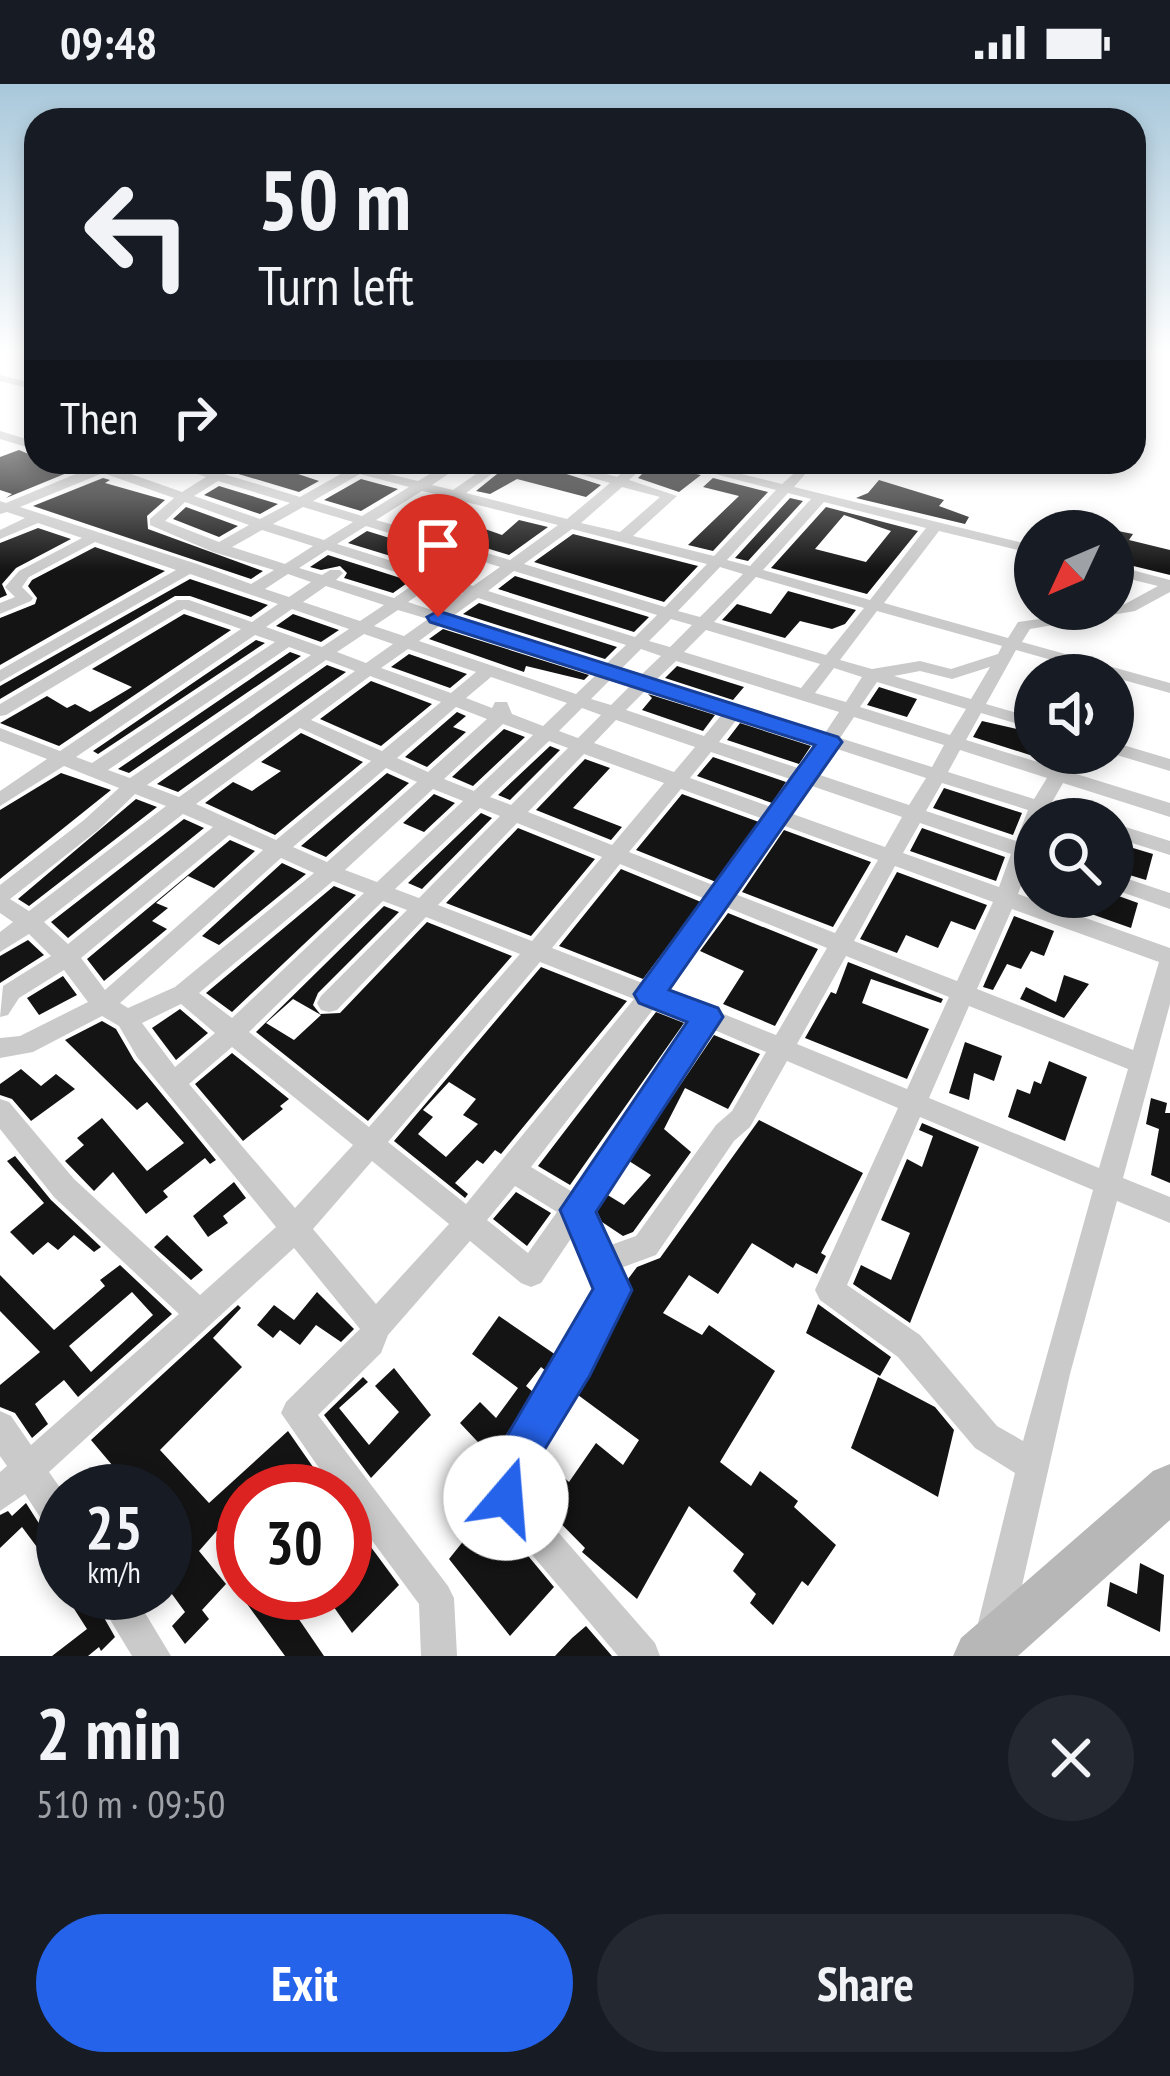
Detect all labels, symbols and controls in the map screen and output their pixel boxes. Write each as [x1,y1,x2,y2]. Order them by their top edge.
text: 09:48 [60,13,157,71]
text: 50 m [258,144,411,253]
icon: left [60,156,216,312]
text: Turn left [258,250,414,320]
icon: right [162,384,228,450]
text: Then [60,388,138,446]
pin [387,494,489,617]
north arrow [1014,510,1134,630]
map controls [1014,510,1134,918]
icon: arrive [405,512,471,578]
button: sound [1014,654,1134,774]
button: search [1014,798,1134,918]
position arrow [443,1435,569,1561]
speed limit sign: 30 [216,1464,372,1620]
text: 25 [85,1488,143,1566]
text: km/h [87,1552,141,1591]
text: 2 min [36,1686,181,1779]
button: close [1008,1695,1134,1821]
text: 510 m · 09:50 [36,1778,225,1829]
button: Exit [36,1914,573,2052]
button: Share [597,1914,1134,2052]

